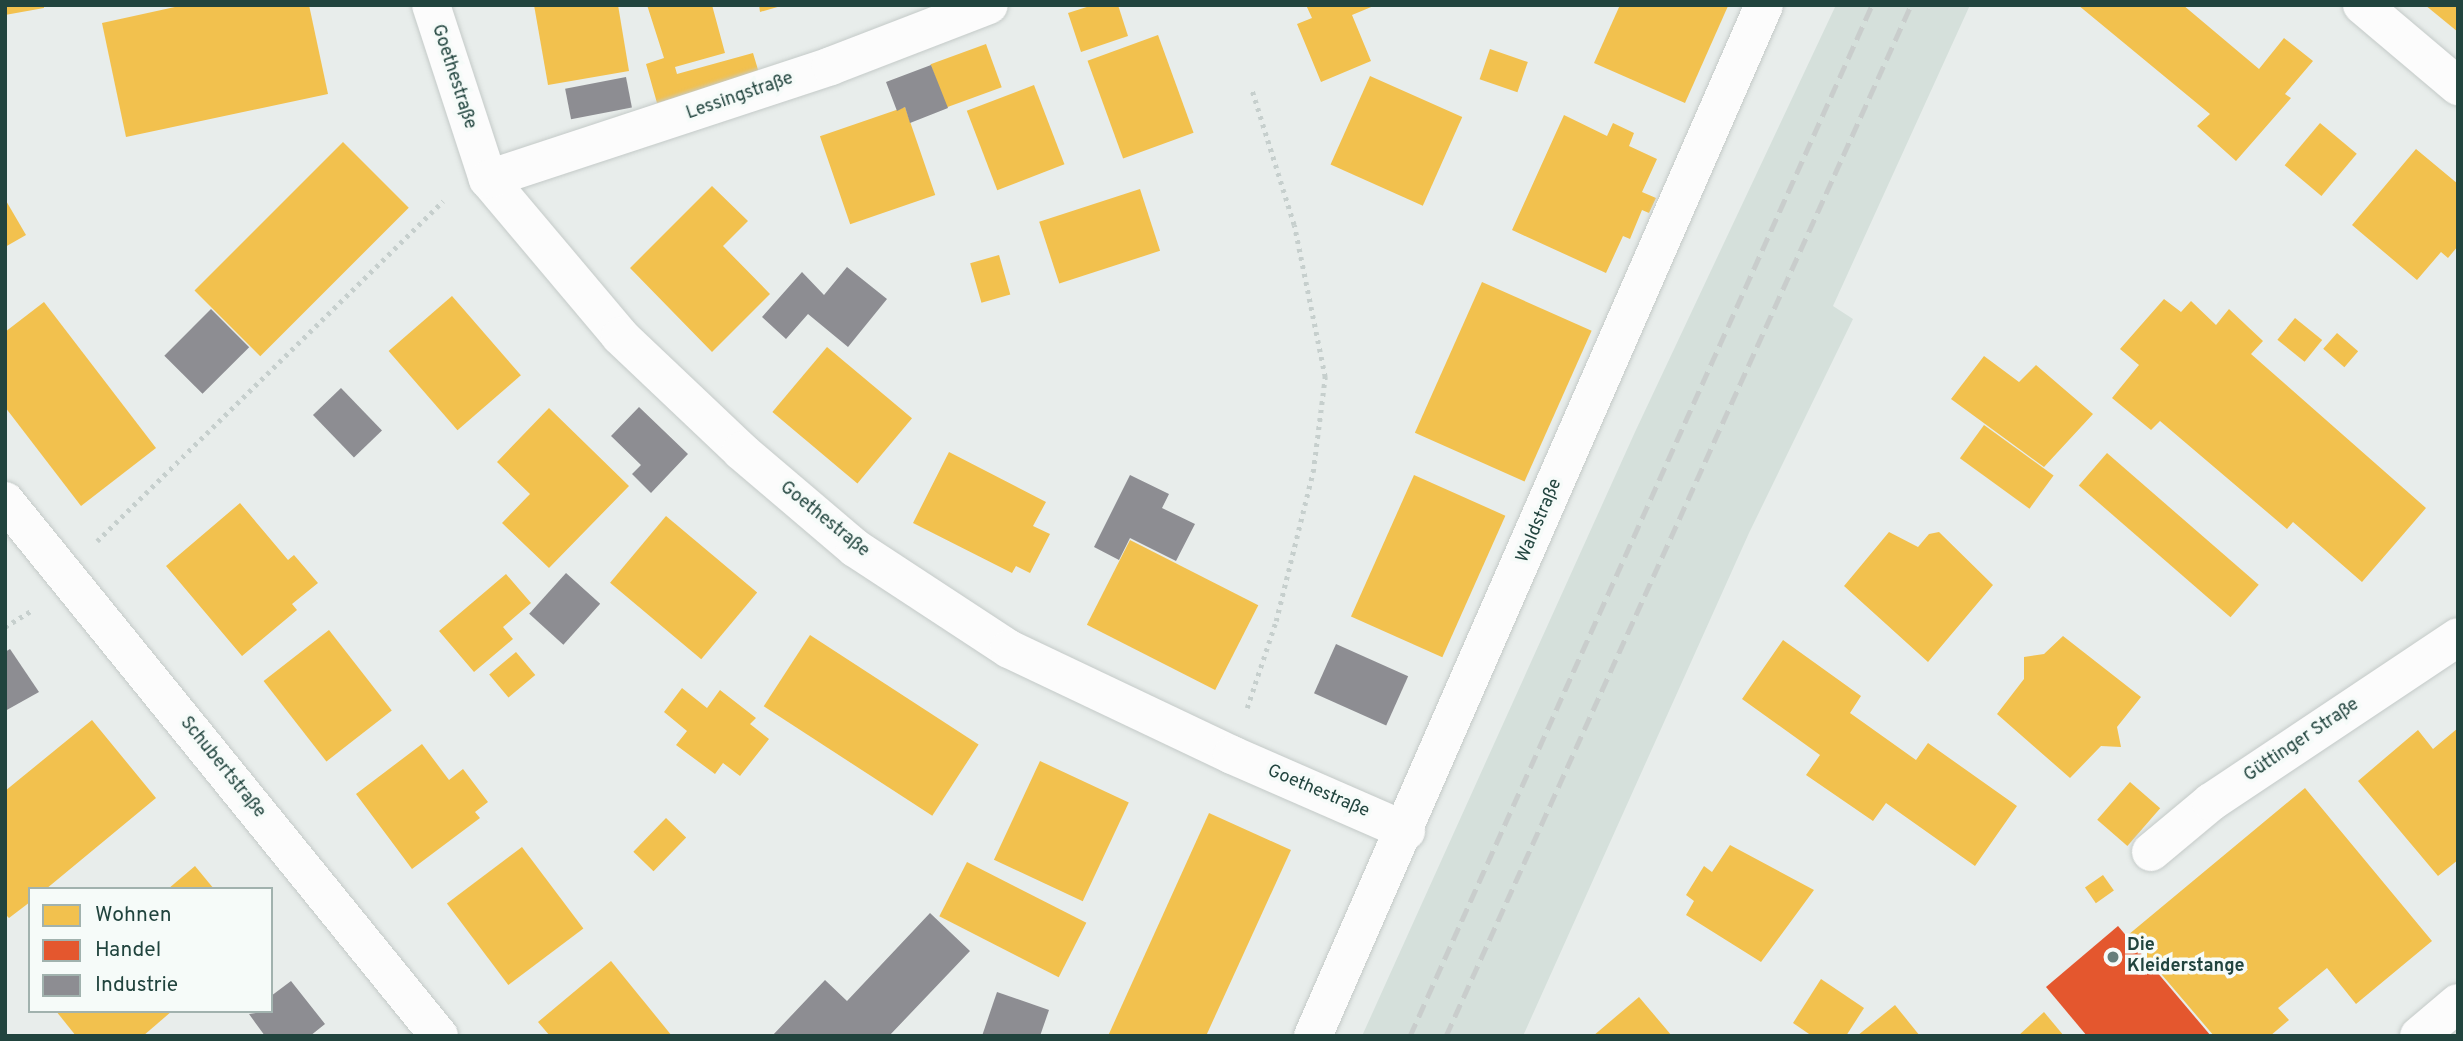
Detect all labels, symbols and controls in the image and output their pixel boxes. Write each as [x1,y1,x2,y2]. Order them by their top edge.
street label: Goethestraße [426,22,480,132]
street label: Lessingstraße [684,69,796,125]
street label: Waldstraße [1513,476,1567,566]
street label: Goethestraße [775,477,873,563]
street label: Güttinger Straße [2240,695,2364,787]
street label: Schubertstraße [175,713,269,823]
street label: Goethestraße [1264,761,1372,823]
legend [28,887,273,1013]
text: Wohnen [95,902,172,929]
place label: Die Kleiderstange [2127,936,2245,978]
text: Handel [95,937,161,964]
marker: Die Kleiderstange [2105,949,2121,965]
text: Industrie [95,972,178,999]

